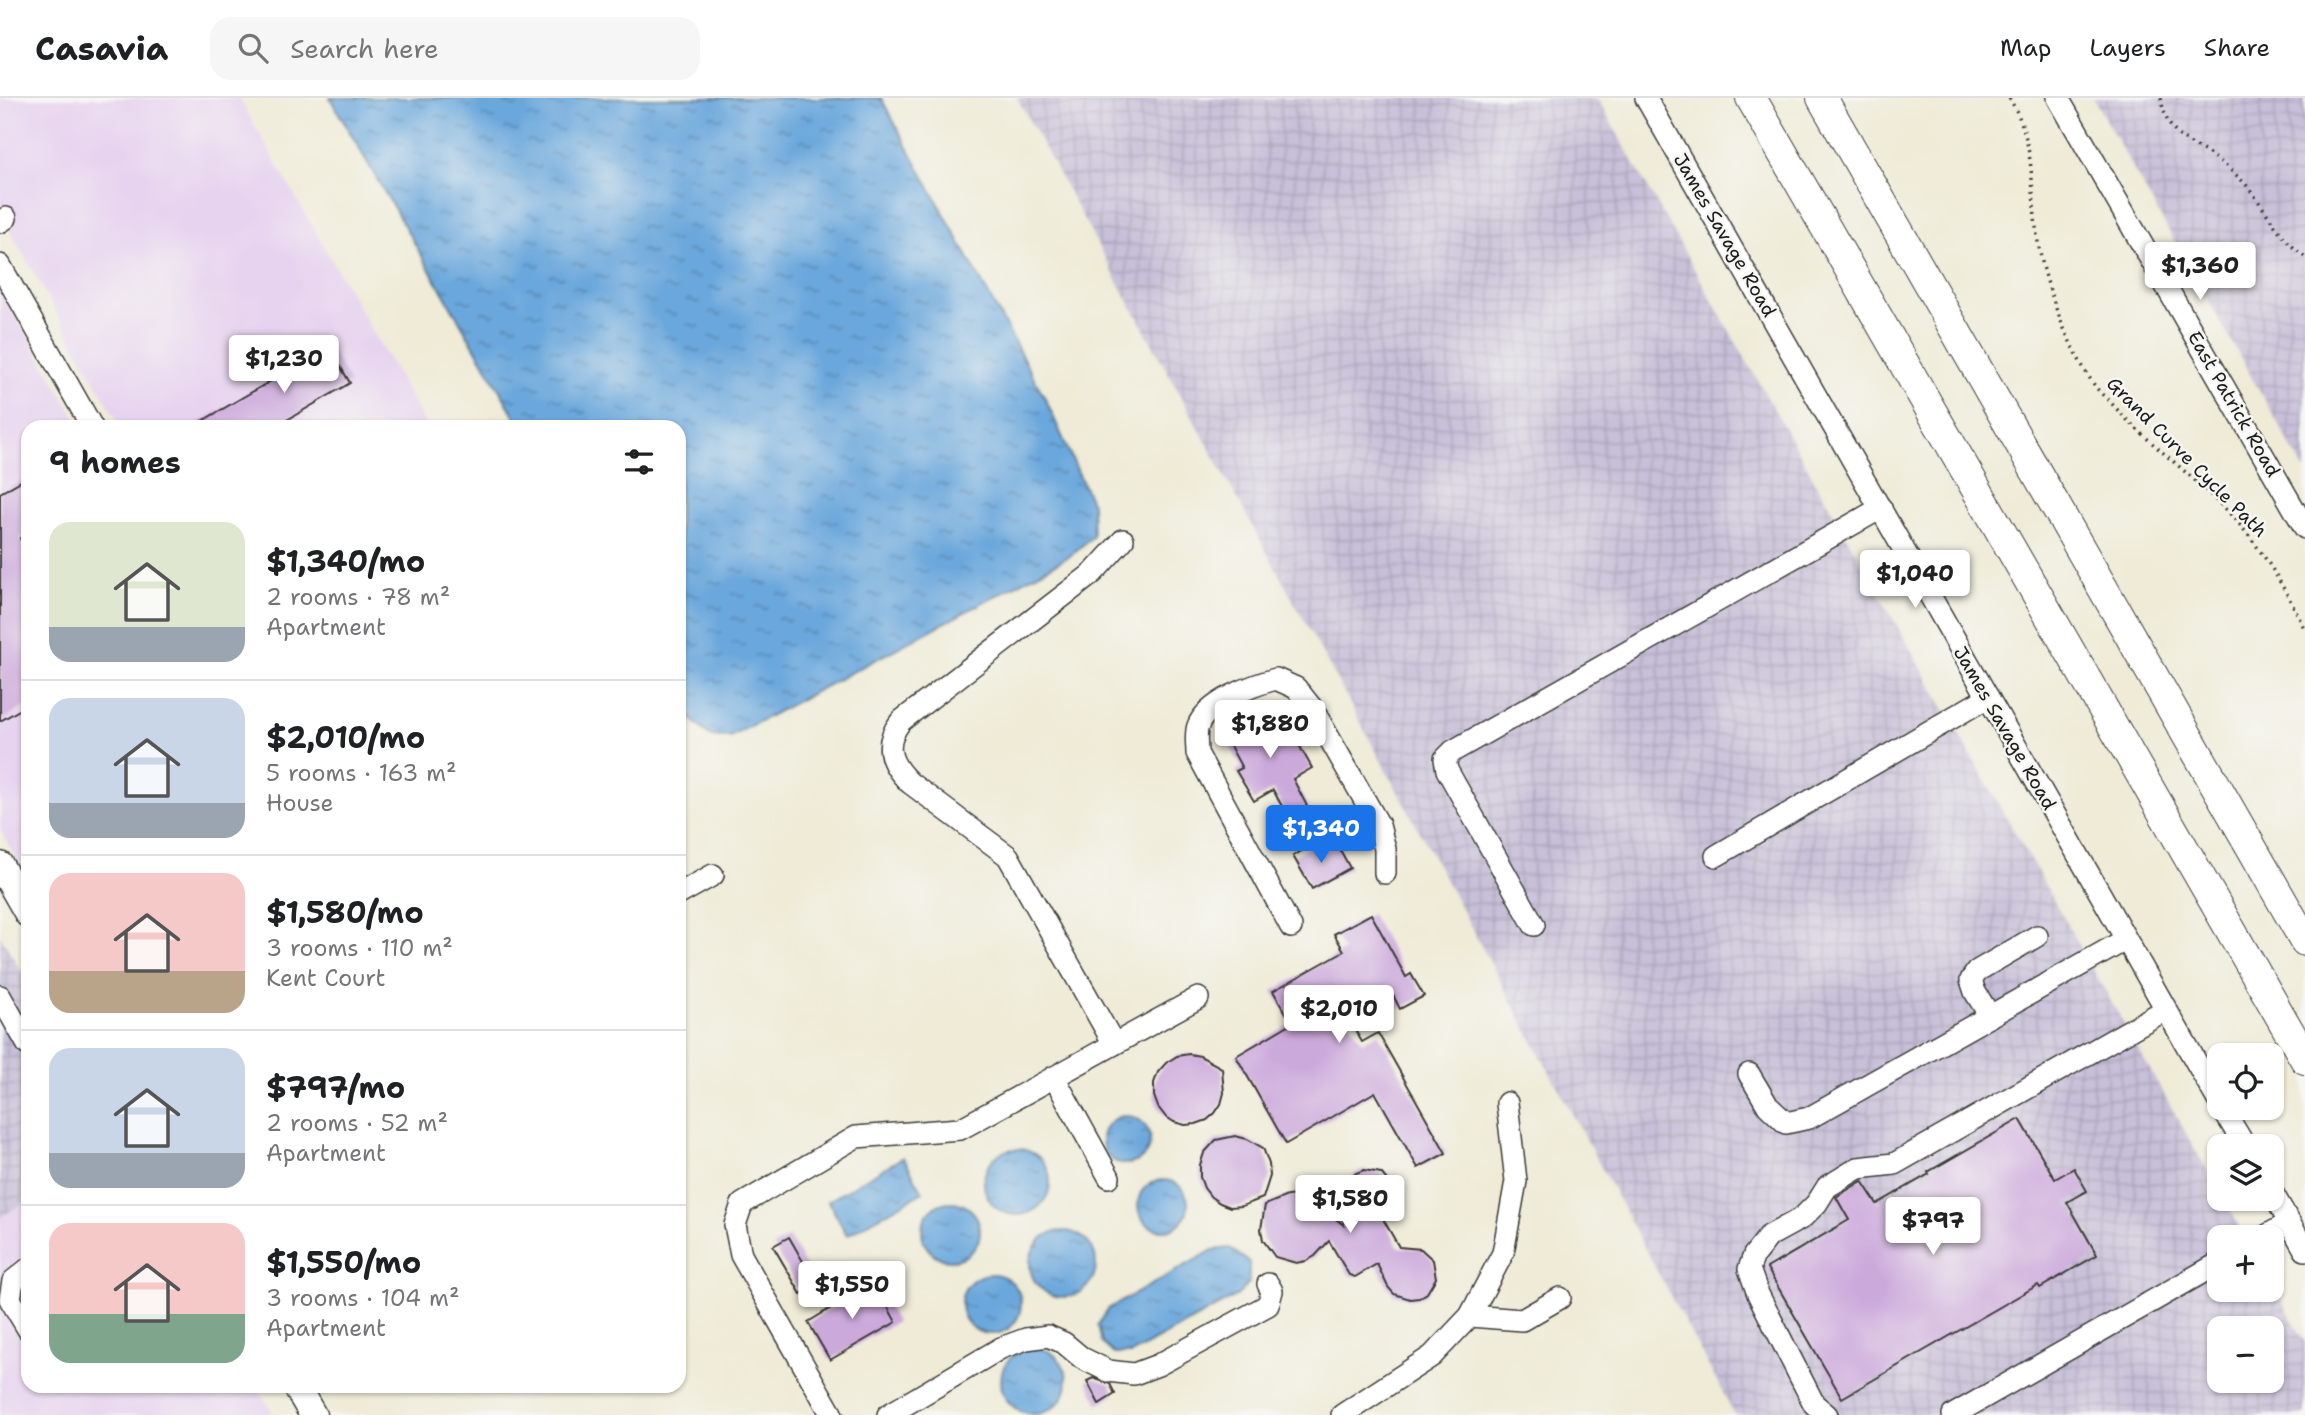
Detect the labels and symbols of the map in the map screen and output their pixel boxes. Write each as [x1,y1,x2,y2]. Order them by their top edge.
street label: James Savage Road [1668,149,1782,321]
pin: $1,360 [2143,242,2257,302]
street label: East Patrick Road [2182,326,2286,482]
pin: $1,230 [227,336,341,395]
street label: Grand Curve Cycle Path [2101,371,2273,543]
pin: $1,040 [1858,550,1972,610]
street label: James Savage Road [1948,642,2062,814]
pin: $1,880 [1213,700,1327,760]
pin: $1,340 [1264,806,1378,865]
pin: $2,010 [1282,986,1396,1045]
pin: $1,580 [1293,1176,1407,1235]
pin: $797 [1892,1198,1974,1257]
pin: $1,550 [795,1262,909,1321]

